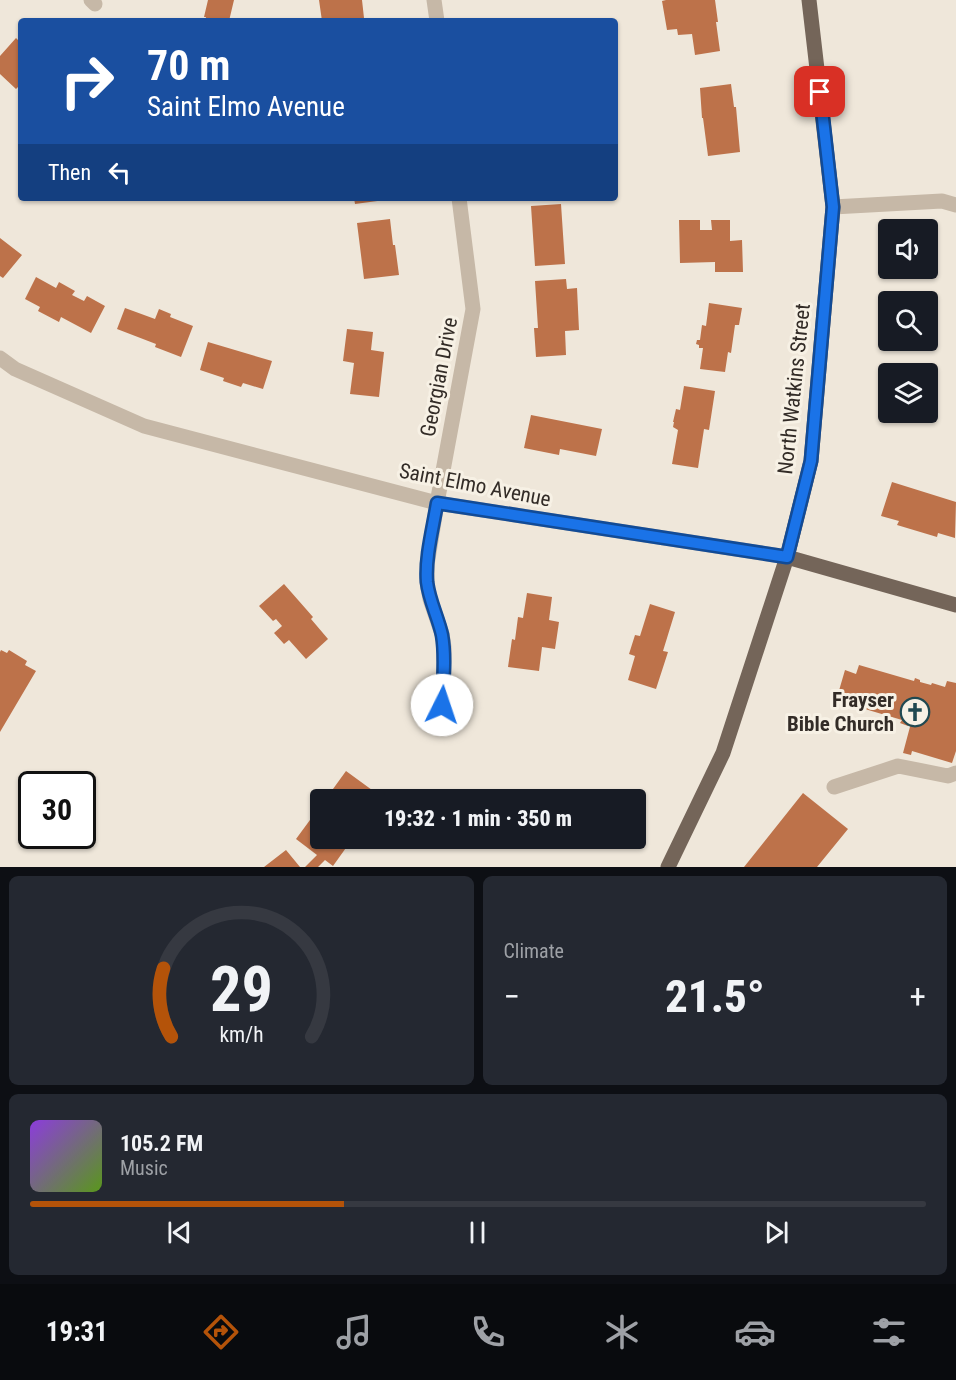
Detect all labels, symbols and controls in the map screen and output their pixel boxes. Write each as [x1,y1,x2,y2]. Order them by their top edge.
text: 70 m [147,41,230,90]
icon: right [48,42,126,120]
pin [794,66,845,117]
icon: arrive [803,75,836,108]
text: Saint Elmo Avenue [147,91,345,123]
icon: left [103,156,136,189]
text: Then [48,160,91,185]
map controls [878,219,938,423]
button: sound [878,219,938,279]
button: search [878,291,938,351]
street label: North Watkins Street [773,302,815,476]
street label: Georgian Drive [416,315,462,439]
button: layers [878,363,938,423]
street label: Saint Elmo Avenue [397,459,553,511]
position arrow [410,673,474,737]
place label: Frayser Bible Church [787,688,894,736]
church icon: Frayser Bible Church [899,696,931,728]
speed limit sign: 30 [18,771,96,849]
text: 19:32 · 1 min · 350 m [384,806,572,831]
text: Climate [504,939,564,963]
text: 29 [210,953,273,1026]
text: 21.5° [665,970,765,1023]
text: − [504,977,520,1016]
text: + [910,977,926,1016]
text: km/h [219,1023,263,1048]
text: 105.2 FM [120,1131,203,1156]
text: Music [120,1156,168,1180]
icon: previous [163,1216,196,1249]
icon: pause [461,1216,494,1249]
icon: next [760,1216,793,1249]
icon: directions [200,1311,242,1353]
icon: music [333,1311,375,1353]
icon: phone [467,1311,509,1353]
icon: climate [601,1311,643,1353]
icon: car [734,1311,776,1353]
icon: filters [868,1311,910,1353]
text: 19:31 [46,1316,108,1348]

